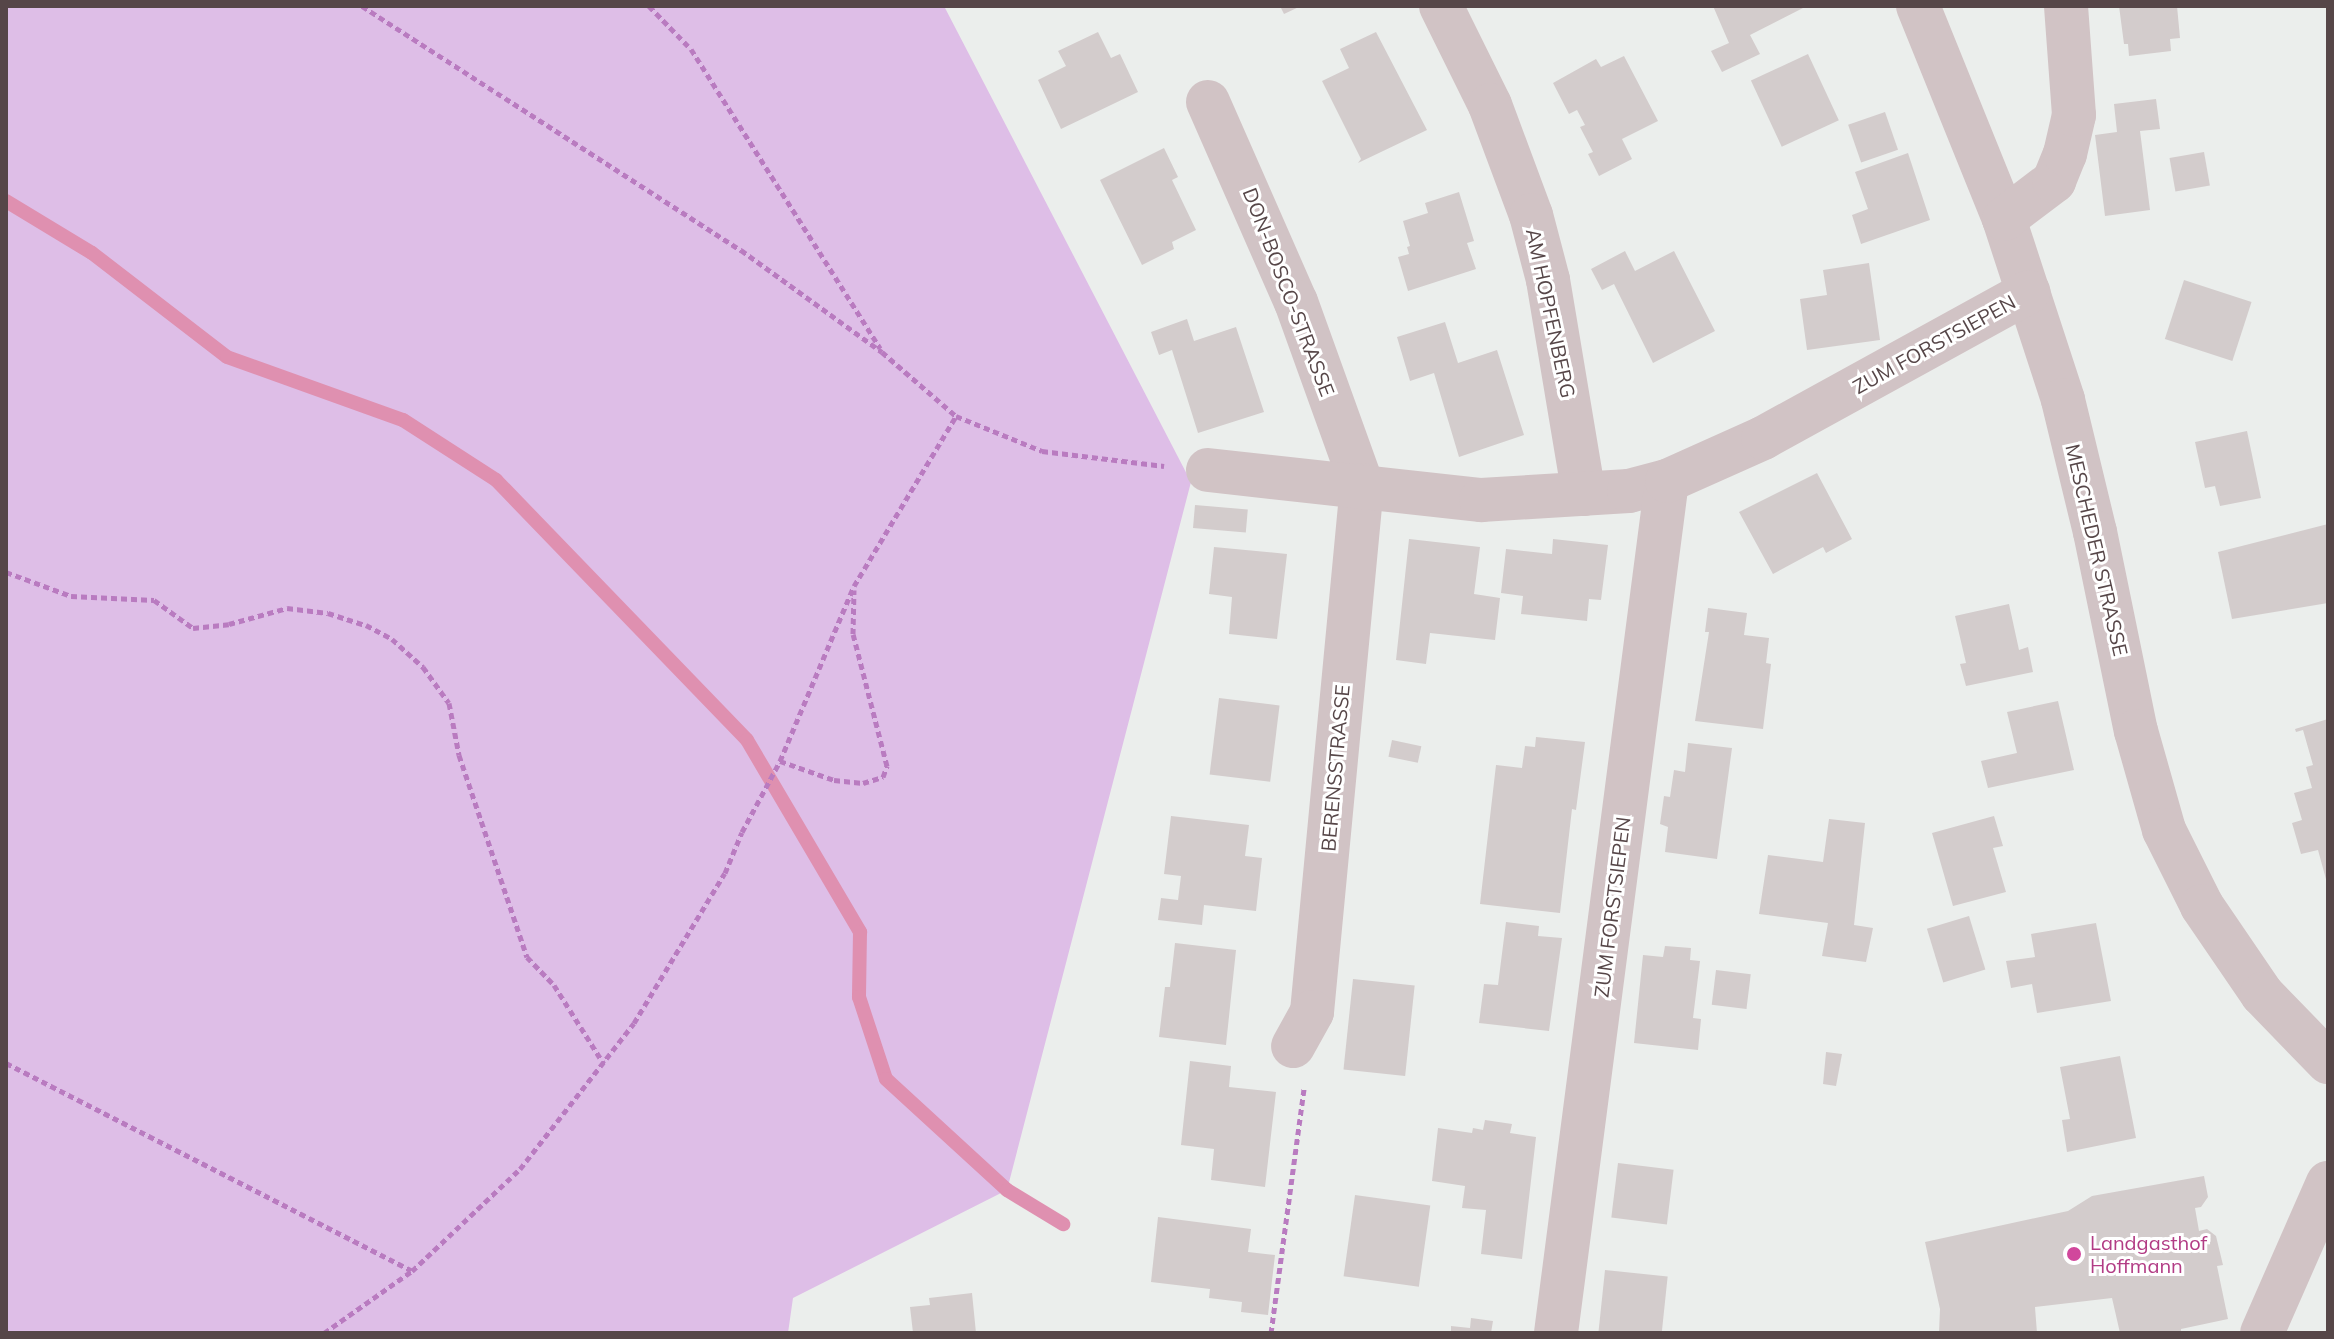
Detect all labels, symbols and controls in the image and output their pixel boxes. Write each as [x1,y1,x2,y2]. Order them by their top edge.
street label: DON-BOSCO-STRASSE [1238,184,1340,400]
street label: AM HOPFENBERG [1521,226,1581,400]
street label: ZUM FORSTSIEPEN [1849,289,2019,399]
street label: MESCHEDER STRASSE [2061,442,2133,658]
street label: BERENSSTRASSE [1316,684,1354,852]
street label: ZUM FORSTSIEPEN [1589,815,1635,999]
place label: Landgasthof Hoffmann [2090,1230,2207,1277]
marker: Landgasthof Hoffmann [2065,1245,2083,1263]

